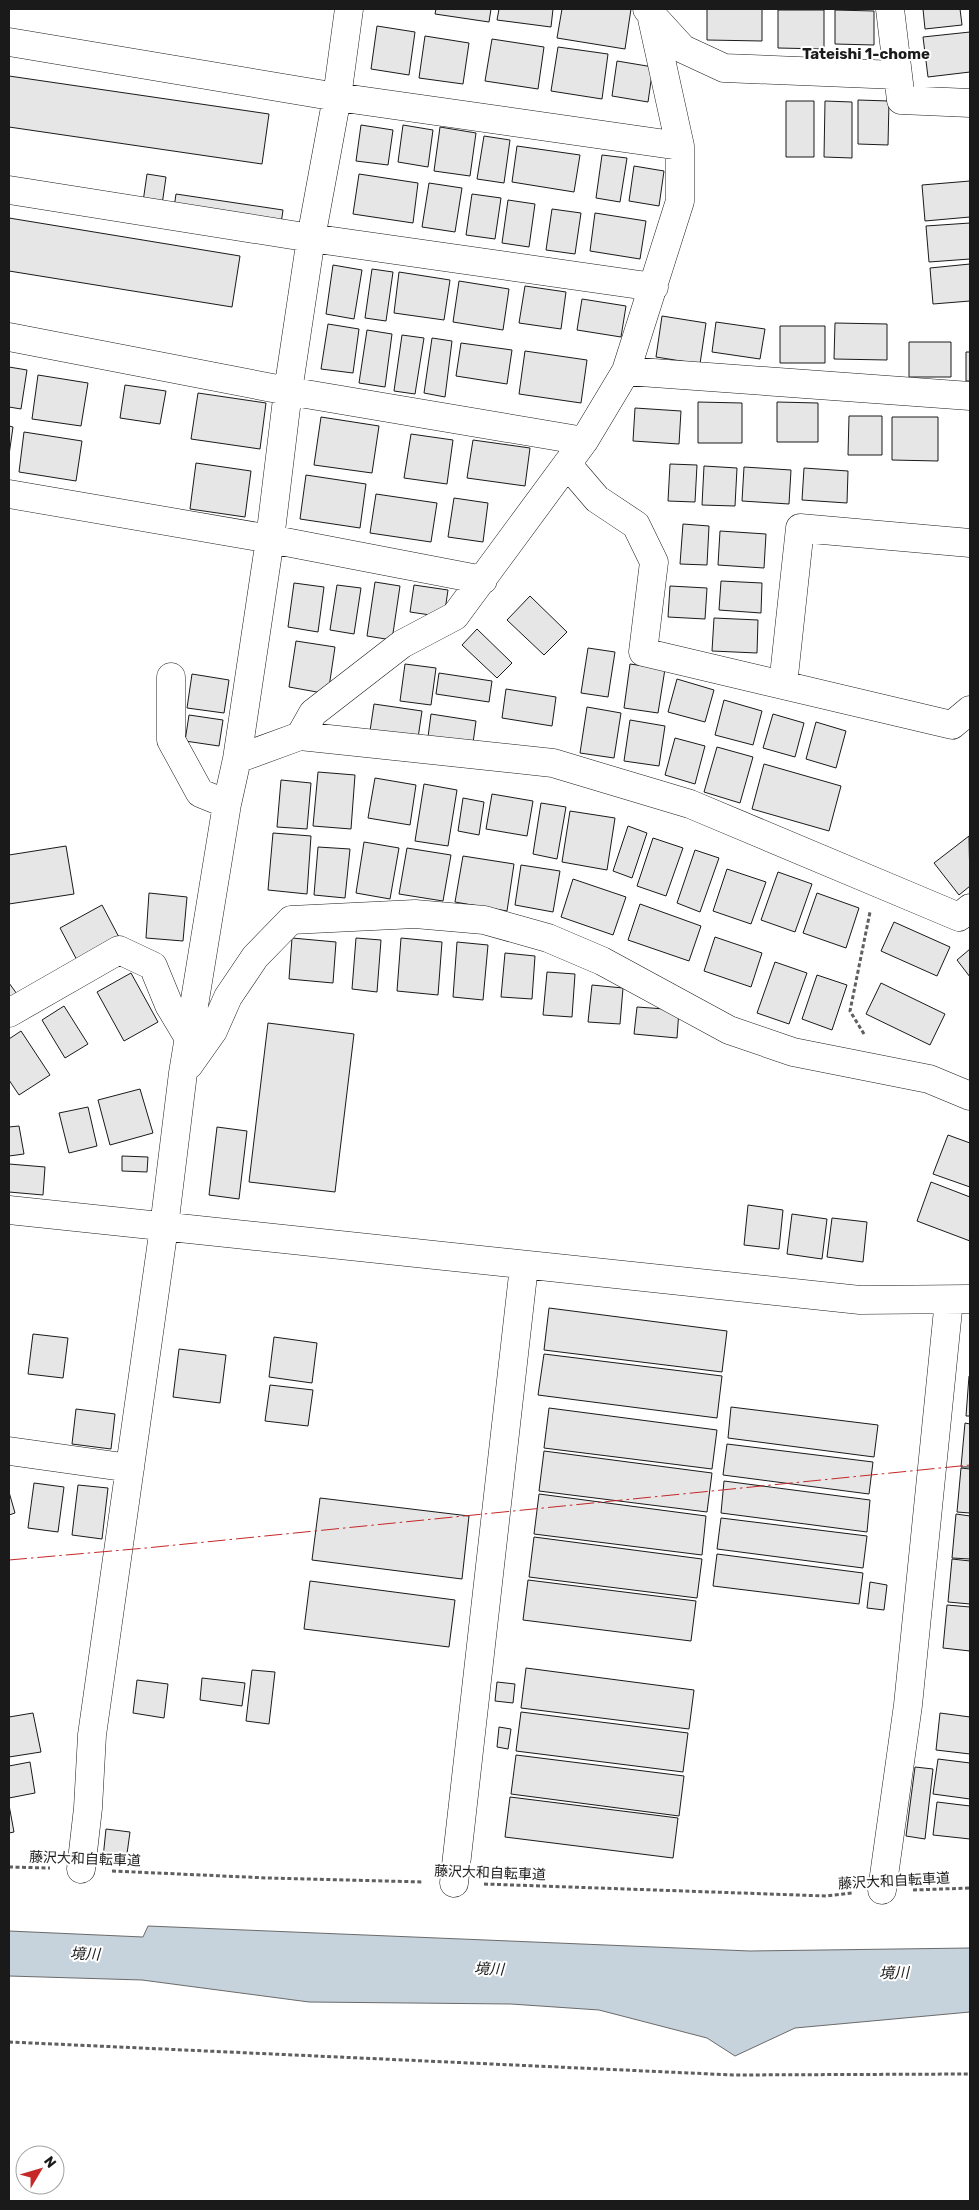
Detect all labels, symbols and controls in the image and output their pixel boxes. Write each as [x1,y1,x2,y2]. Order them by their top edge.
district label: Tateishi 1-chome [802,45,930,63]
street label: 藤沢大和自転車道 [29,1849,141,1869]
street label: 藤沢大和自転車道 [434,1863,546,1883]
street label: 藤沢大和自転車道 [838,1870,950,1892]
water label: 境川 [70,1944,102,1964]
water label: 境川 [474,1959,506,1979]
water label: 境川 [879,1964,911,1982]
north arrow [15,2145,65,2195]
text: N [40,2153,60,2172]

